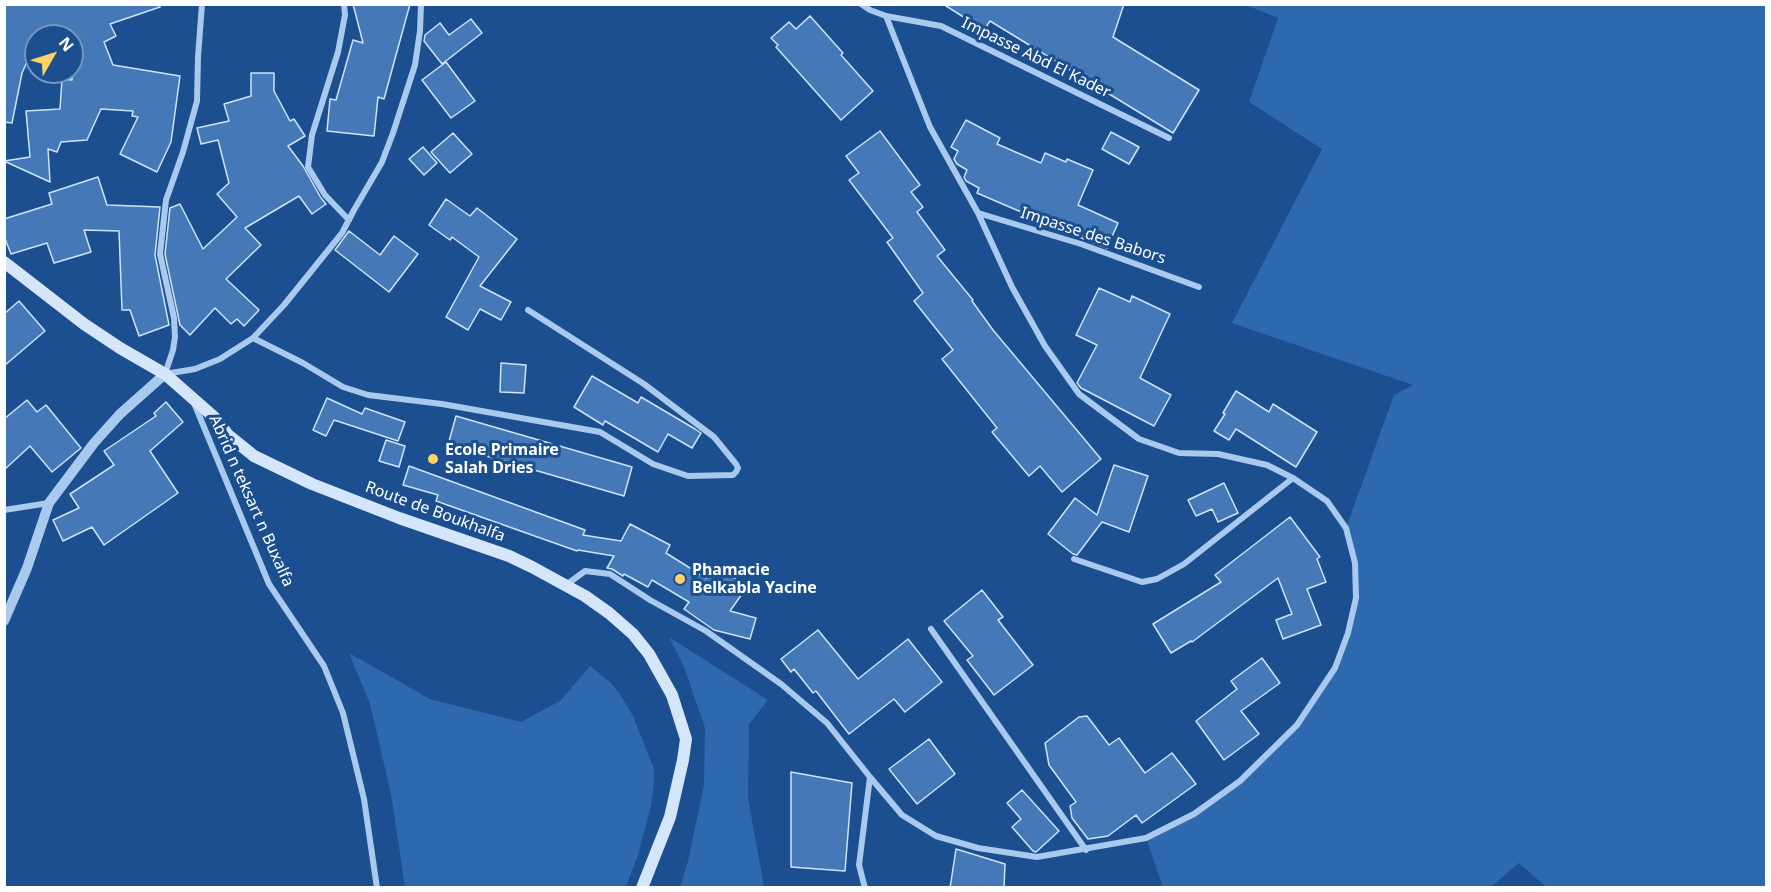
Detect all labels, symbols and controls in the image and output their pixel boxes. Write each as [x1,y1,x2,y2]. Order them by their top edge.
street label: Impasse Abd El Kader [958,14,1114,102]
north arrow [24,24,84,84]
text: N [54,32,79,56]
street label: Impasse des Babors [1018,203,1168,269]
street label: Abrid n teksart n Buxalfa [204,412,298,590]
place label: Ecole Primaire Salah Dries [445,440,559,478]
marker: Ecole Primaire Salah Dries [426,452,440,466]
street label: Route de Boukhalfa [362,478,508,546]
place label: Phamacie Belkabla Yacine [692,560,817,598]
marker: Phamacie Belkabla Yacine [673,572,687,586]

